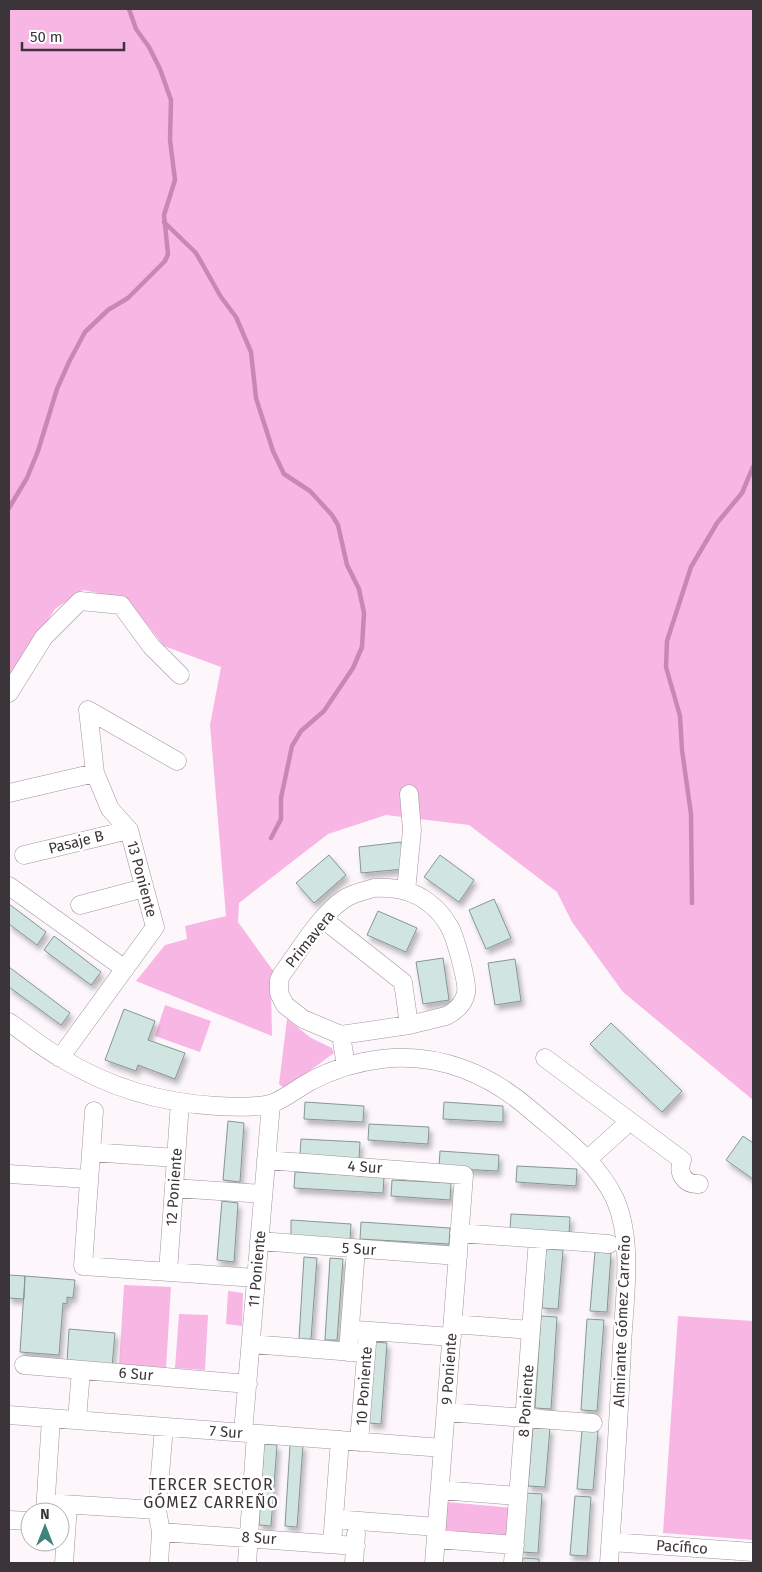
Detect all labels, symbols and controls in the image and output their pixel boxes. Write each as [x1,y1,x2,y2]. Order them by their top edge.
scale bar [22,20,125,52]
text: 50 m [30,28,63,46]
street label: Pasaje B [47,826,105,858]
street label: 13 Poniente [123,839,161,919]
street label: Primavera [282,907,338,971]
street label: 12 Poniente [162,1147,186,1227]
street label: 4 Sur [347,1157,383,1177]
street label: 11 Poniente [245,1230,269,1308]
street label: Almirante Gómez Carreño [610,1234,634,1408]
street label: 5 Sur [341,1239,377,1259]
street label: 9 Poniente [438,1332,460,1406]
street label: 10 Poniente [352,1346,376,1426]
street label: 6 Sur [118,1364,154,1384]
street label: 8 Poniente [514,1364,538,1438]
street label: 7 Sur [209,1422,243,1442]
district label: TERCER SECTOR GÓMEZ CARREÑO [143,1475,279,1512]
north arrow [20,1502,70,1552]
text: N [40,1506,50,1523]
street label: 8 Sur [241,1528,277,1548]
street label: Pacífico [656,1536,708,1558]

